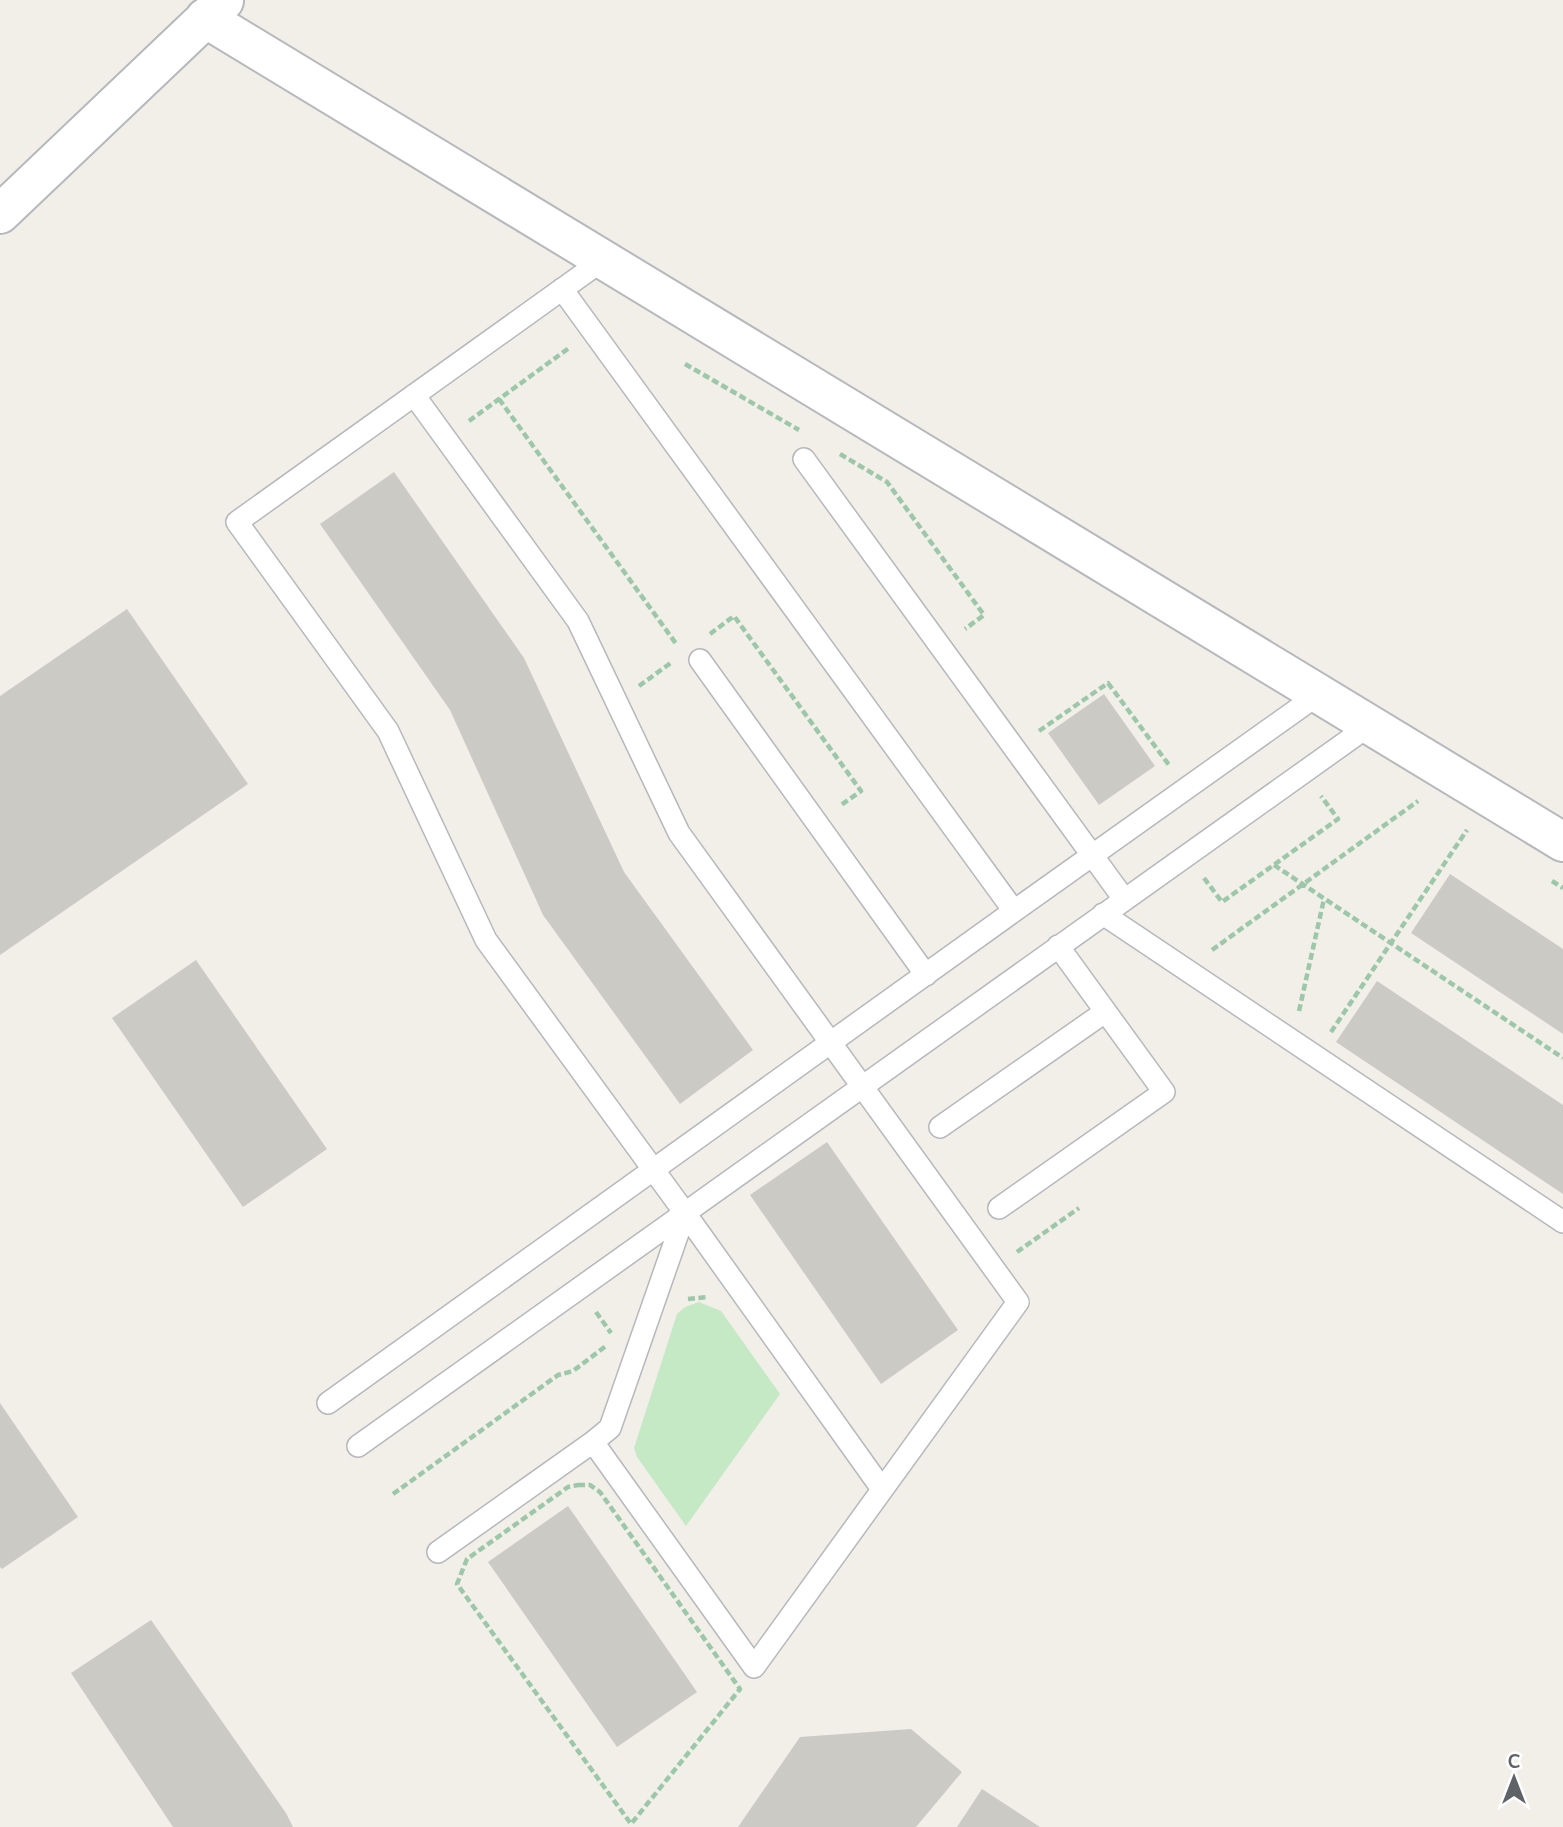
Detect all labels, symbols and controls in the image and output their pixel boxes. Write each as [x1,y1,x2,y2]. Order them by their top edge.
north arrow [1479,1743,1549,1813]
text: С [1507,1749,1521,1773]

